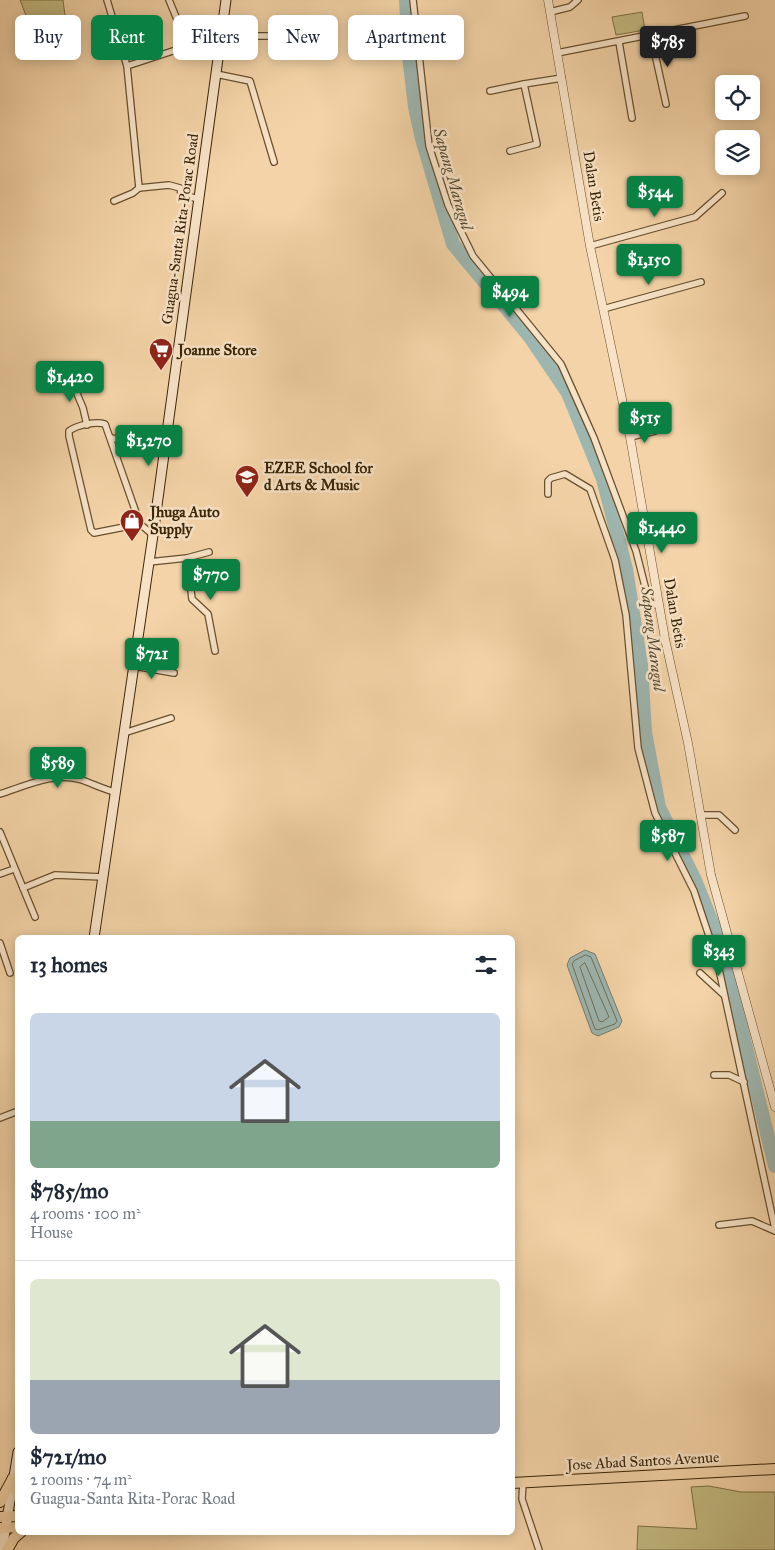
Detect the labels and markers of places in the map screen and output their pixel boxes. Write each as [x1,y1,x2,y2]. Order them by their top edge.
pin: $785 [638,26,698,68]
pin: $544 [625,176,685,218]
pin: $1,150 [608,244,690,286]
pin: $494 [480,276,540,318]
supermarket icon: Joanne Store [148,337,174,371]
place label: Joanne Store [176,341,258,360]
pin: $1,420 [29,360,111,403]
pin: $515 [615,402,675,444]
pin: $1,270 [108,424,190,467]
place label: EZEE School for d Arts & Music [264,459,373,494]
school or university icon: EZEE School for d Arts & Music [234,464,260,498]
place label: Jhuga Auto Supply [148,503,220,539]
shop icon: Jhuga Auto Supply [119,508,145,542]
pin: $1,440 [621,512,703,554]
pin: $770 [181,558,241,601]
pin: $721 [122,638,182,680]
pin: $589 [28,746,88,789]
pin: $587 [638,820,698,862]
pin: $343 [689,934,749,977]

